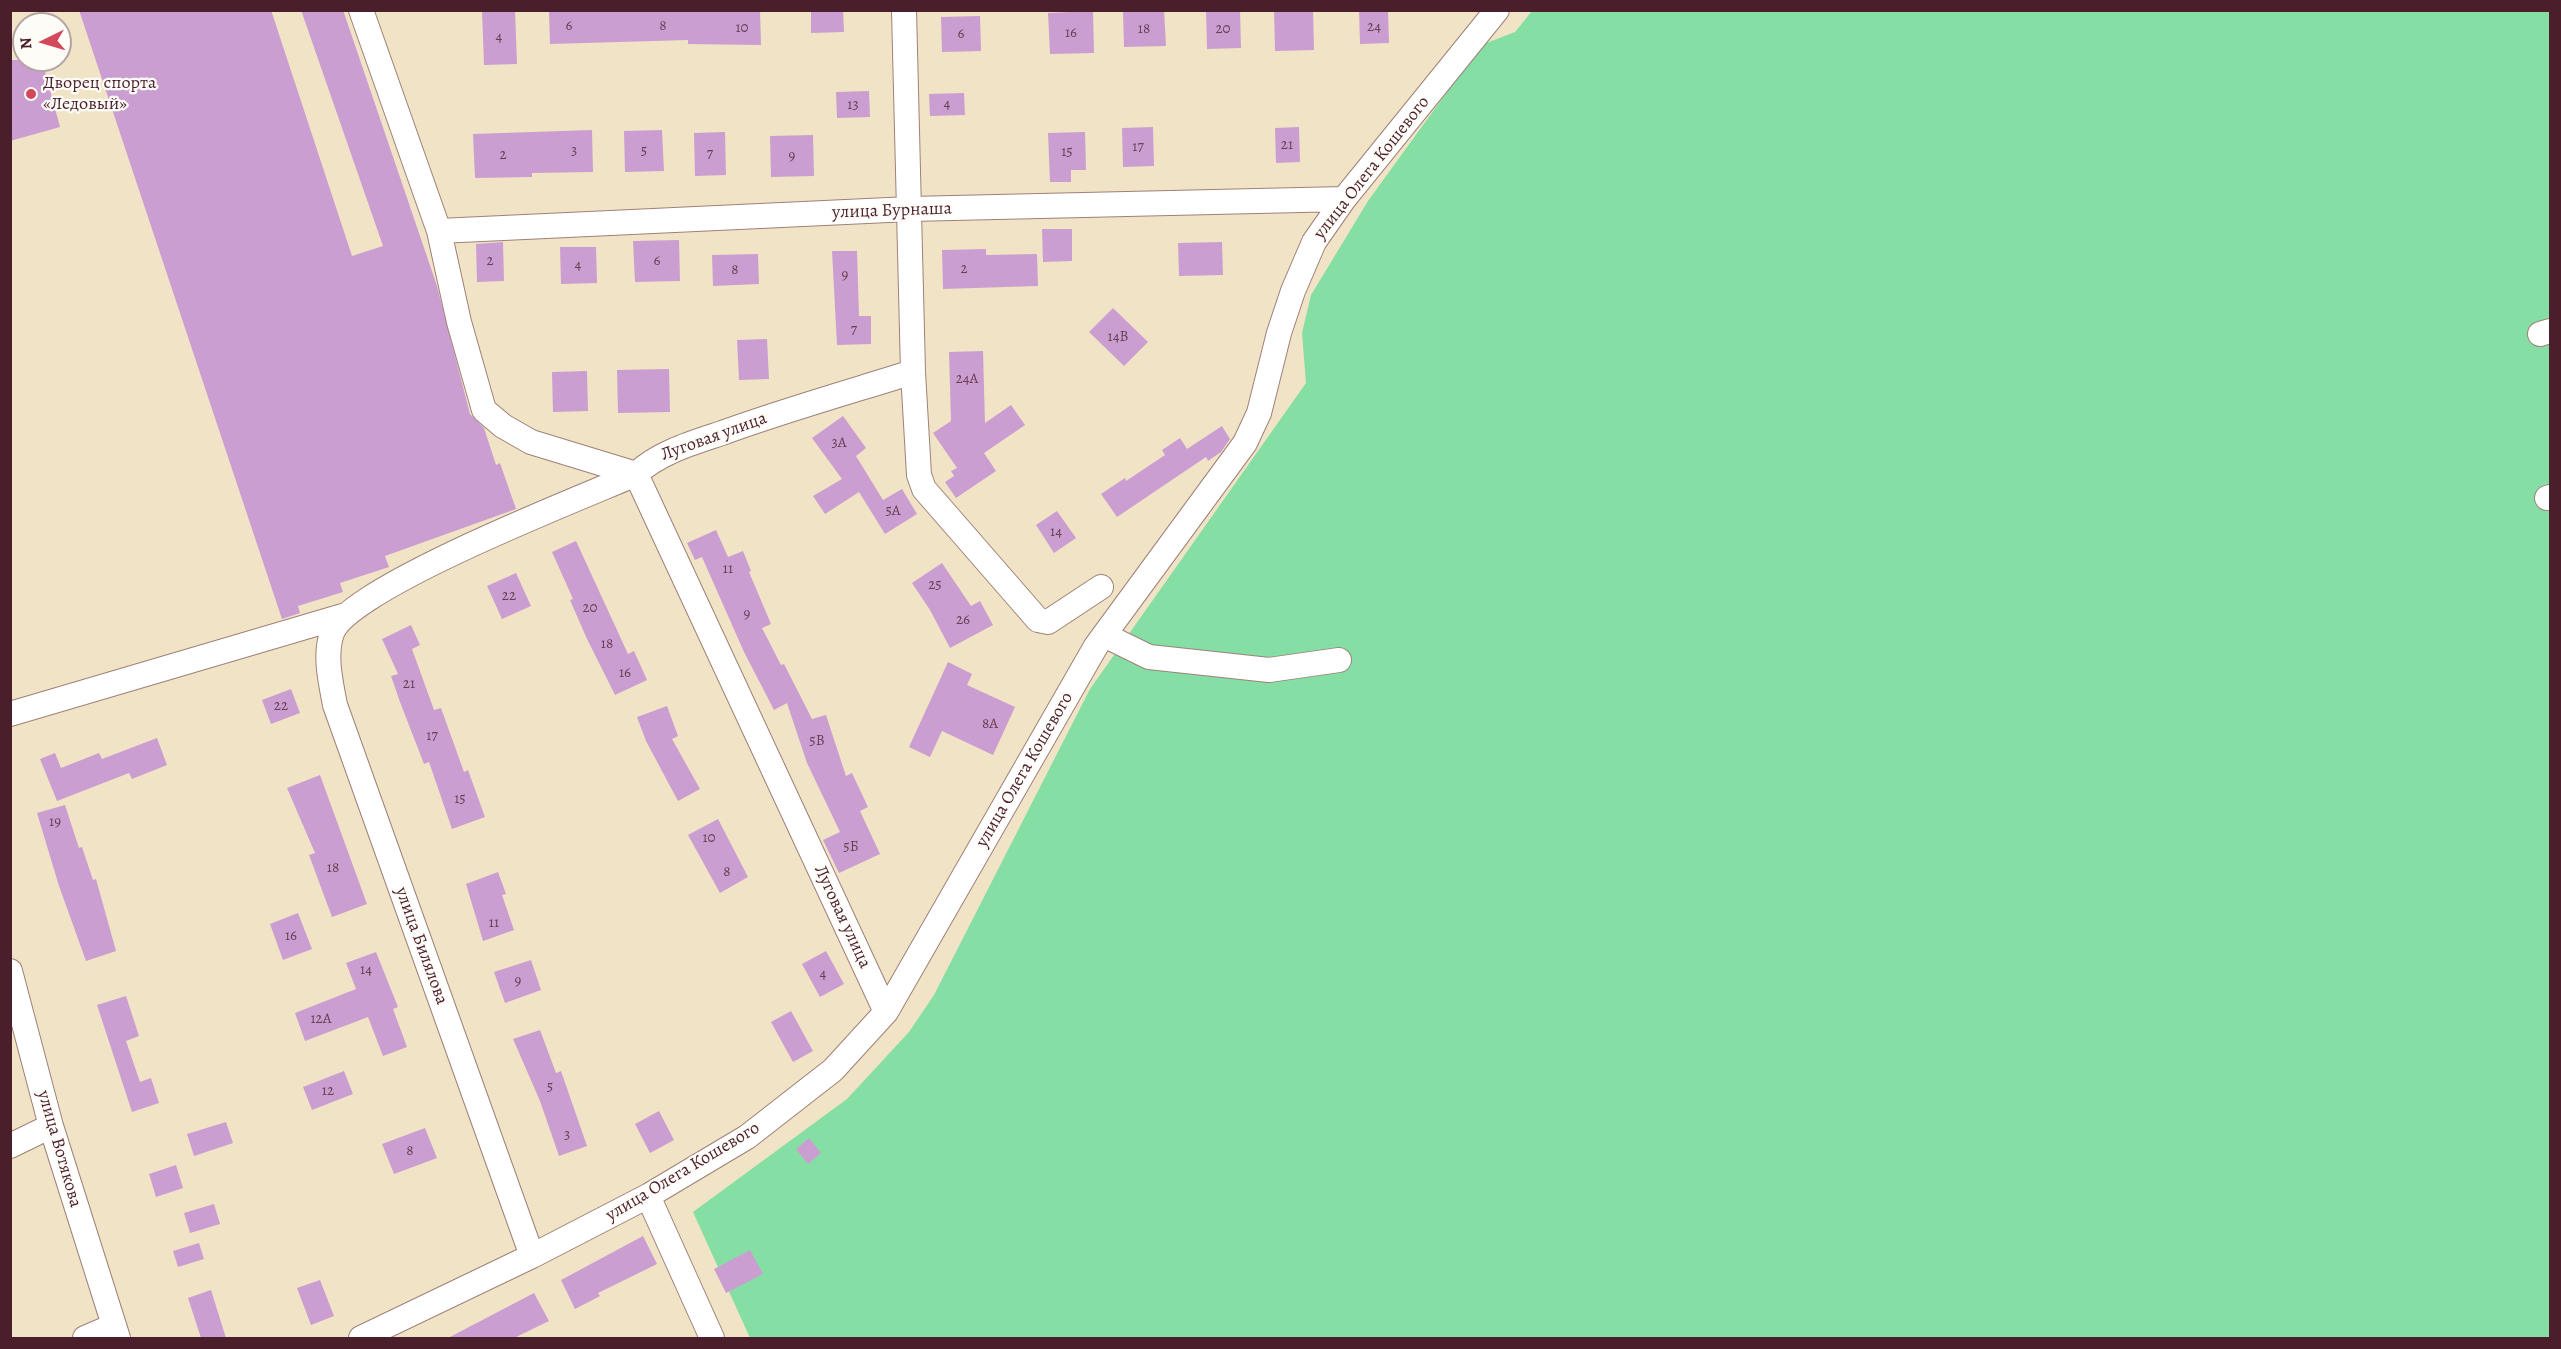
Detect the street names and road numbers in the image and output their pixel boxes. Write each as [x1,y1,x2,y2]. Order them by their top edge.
street label: улица Олега Кошевого [1309,92,1435,244]
street label: улица Бурнаша [832,198,952,224]
street label: Луговая улица [658,408,770,466]
street label: улица Олега Кошевого [972,688,1078,852]
street label: Луговая улица [809,862,875,972]
street label: улица Билялова [390,884,452,1008]
street label: улица Вотякова [32,1088,86,1210]
street label: улица Олега Кошевого [602,1117,764,1227]

